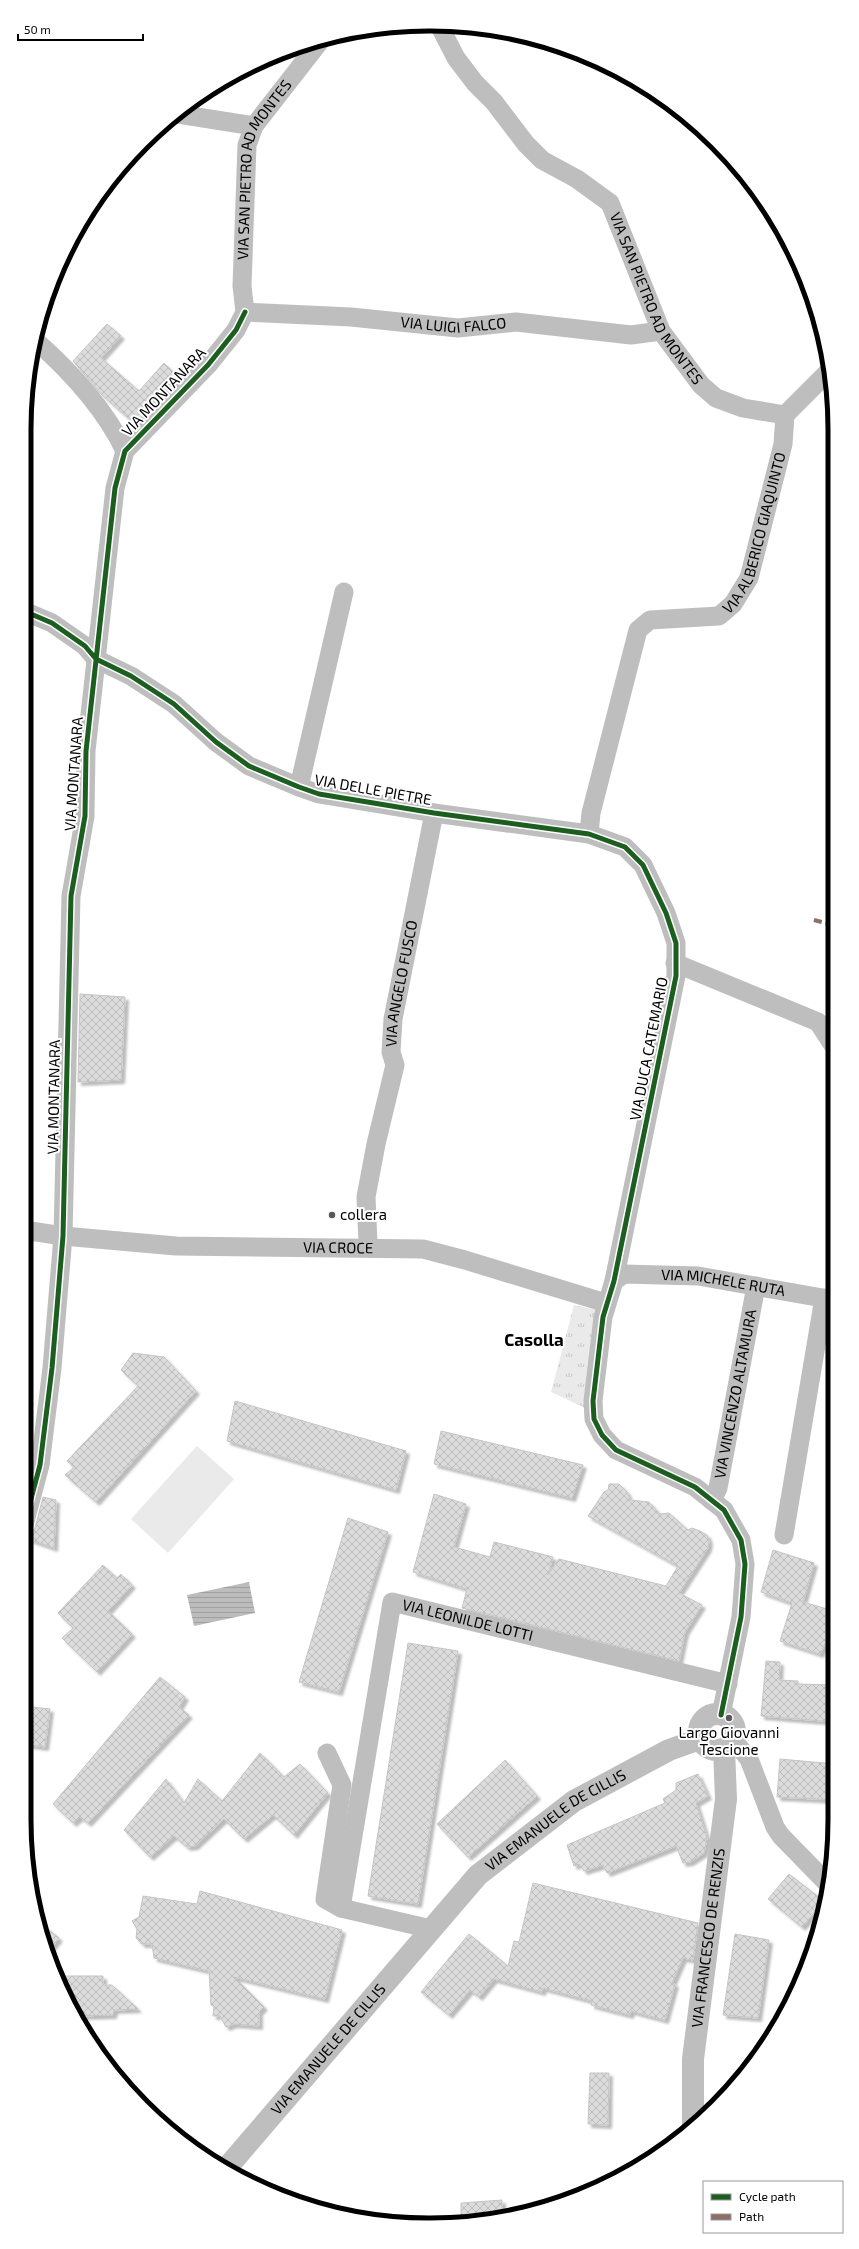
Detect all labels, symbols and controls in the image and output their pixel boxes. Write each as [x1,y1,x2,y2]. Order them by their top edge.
scale bar [18,16,143,42]
text: 50 m [24,22,51,36]
street label: VIA SAN PIETRO AD MONTES [233,76,295,260]
street label: VIA SAN PIETRO AD MONTES [607,209,707,388]
street label: VIA LUIGI FALCO [400,312,507,336]
street label: VIA MONTANARA [118,343,209,439]
street label: VIA ALBERICO GIAQUINTO [719,450,789,617]
street label: VIA MONTANARA [60,715,86,832]
street label: VIA DELLE PIETRE [313,770,433,808]
street label: VIA ANGELO FUSCO [381,918,420,1047]
street label: VIA DUCA CATEMARIO [625,975,671,1122]
street label: VIA MONTANARA [43,1039,63,1155]
place label: collera [340,1205,387,1223]
marker: collera [327,1210,337,1220]
street label: VIA CROCE [303,1238,373,1256]
street label: VIA MICHELE RUTA [661,1265,788,1299]
street label: VIA VINCENZO ALTAMURA [710,1307,760,1480]
district label: Casolla [504,1329,564,1349]
street label: VIA LEONILDE LOTTI [401,1595,535,1644]
marker: Largo Giovanni Tescione [724,1713,734,1723]
place label: Largo Giovanni Tescione [679,1723,779,1758]
street label: VIA EMANUELE DE CILLIS [481,1765,629,1874]
street label: VIA FRANCESCO DE RENZIS [687,1847,728,2029]
street label: VIA EMANUELE DE CILLIS [267,1979,389,2118]
legend [703,2181,843,2233]
text: Cycle path [739,2189,796,2203]
text: Path [739,2209,764,2223]

